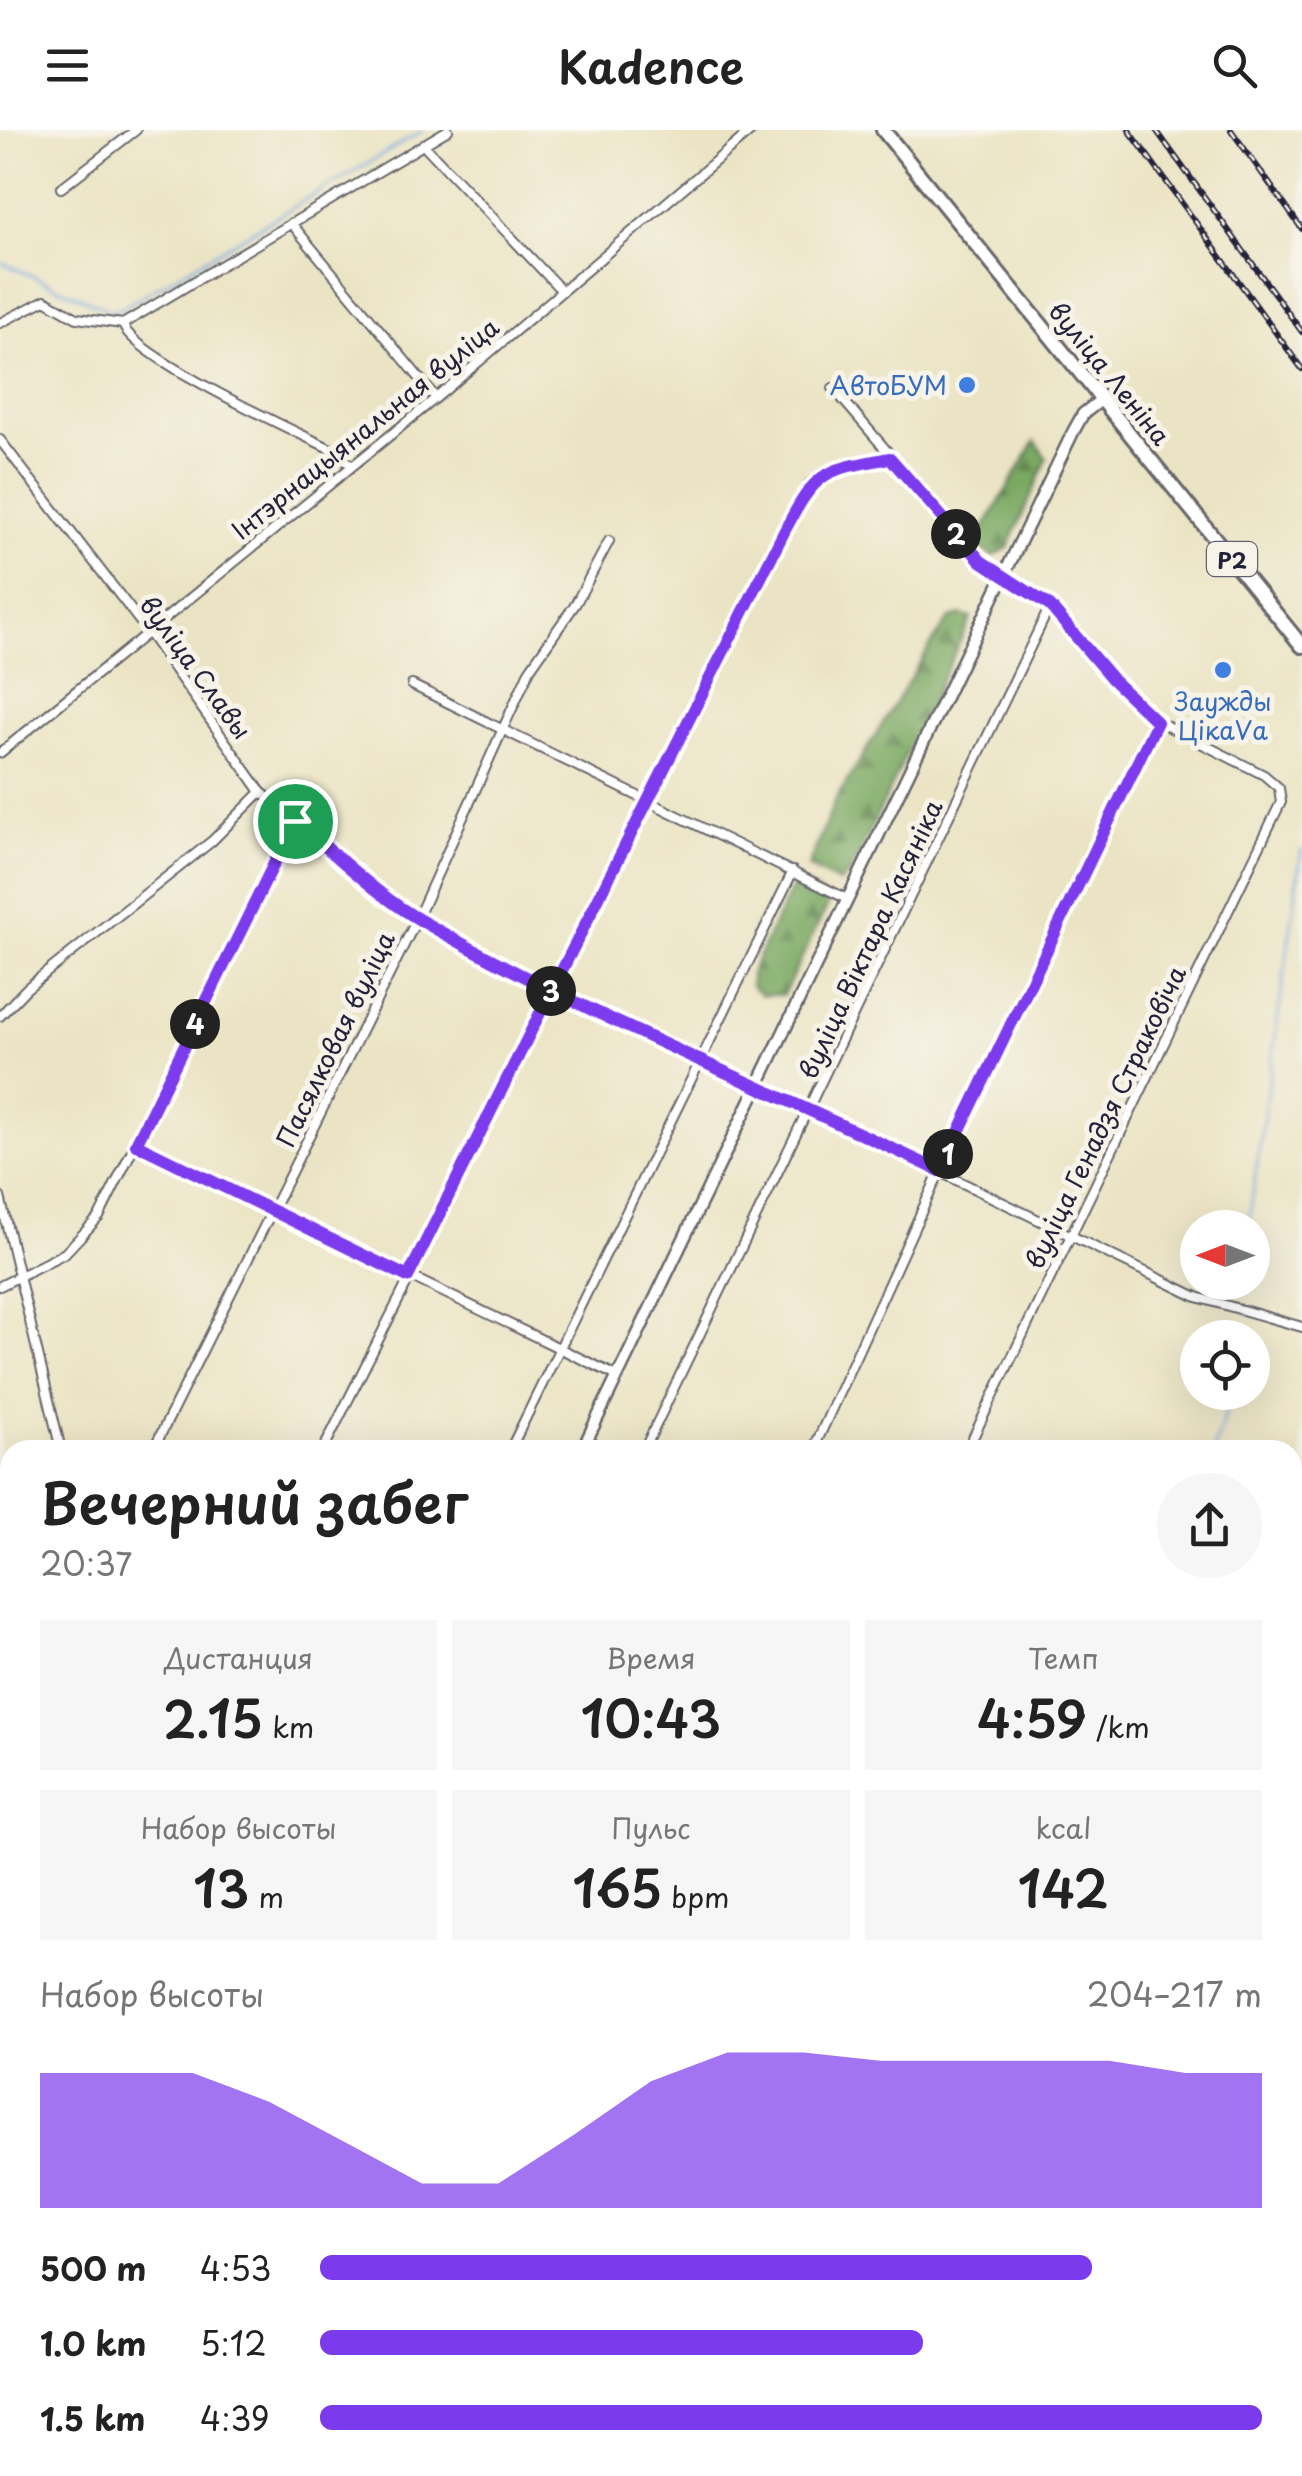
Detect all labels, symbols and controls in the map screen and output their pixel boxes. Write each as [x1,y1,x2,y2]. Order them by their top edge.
text: Kadence [558,31,744,99]
icon: menu [40,38,95,93]
icon: search [1207,38,1262,93]
street label: вуліца Леніна [1040,293,1180,453]
street label: Інтэрнацыянальная вуліца [223,308,507,548]
place label: АвтоБУМ [830,366,947,404]
marker: АвтоБУМ [956,374,978,396]
pin: 2 [931,509,981,559]
text: 2 [946,512,966,555]
road number: Р2 [1207,542,1257,576]
street label: вуліца Славы [131,587,261,747]
marker: Заужды ЦікаVа [1212,659,1234,681]
place label: Заужды ЦікаVа [1175,682,1271,749]
pin [253,779,338,864]
street label: вуліца Віктара Касяніка [789,793,952,1085]
icon: arrive [268,794,323,849]
street label: Пасялковая вуліца [266,924,404,1153]
street label: вуліца Генадзя Страковіча [1015,958,1195,1275]
pin: 3 [526,966,576,1016]
text: 3 [542,969,560,1012]
pin: 4 [170,999,220,1049]
text: 4 [185,1002,205,1045]
pin: 1 [923,1129,973,1179]
text: 1 [941,1132,955,1175]
north arrow [1180,1210,1270,1300]
map controls [1180,1210,1270,1410]
button: locate [1180,1320,1270,1410]
text: Вечерний забег [40,1460,468,1543]
button: share [1157,1473,1262,1578]
text: 20:37 [40,1539,132,1587]
text: Дистанция [164,1636,313,1679]
text: Время [606,1636,696,1679]
text: Темп [1028,1636,1099,1679]
text: 2.15 [163,1679,263,1755]
text: 10:43 [581,1679,721,1755]
text: 4:59 [977,1679,1087,1755]
text: km [263,1705,314,1748]
text: /km [1087,1705,1150,1748]
text: Набор высоты [141,1806,337,1849]
text: Пульс [611,1806,691,1849]
text: kcal [1035,1806,1091,1849]
text: 13 [193,1849,250,1925]
text: 165 [572,1849,662,1925]
text: 142 [1018,1849,1109,1925]
text: m [250,1875,284,1918]
text: bpm [662,1875,730,1918]
text: Набор высоты [40,1970,264,2018]
text: 204–217 m [1087,1970,1262,2018]
text: 500 m [40,2244,146,2292]
text: 4:53 [200,2244,271,2292]
text: 1.0 km [40,2319,146,2367]
text: 5:12 [200,2319,267,2367]
text: 1.5 km [40,2394,145,2442]
text: 4:39 [200,2394,269,2442]

